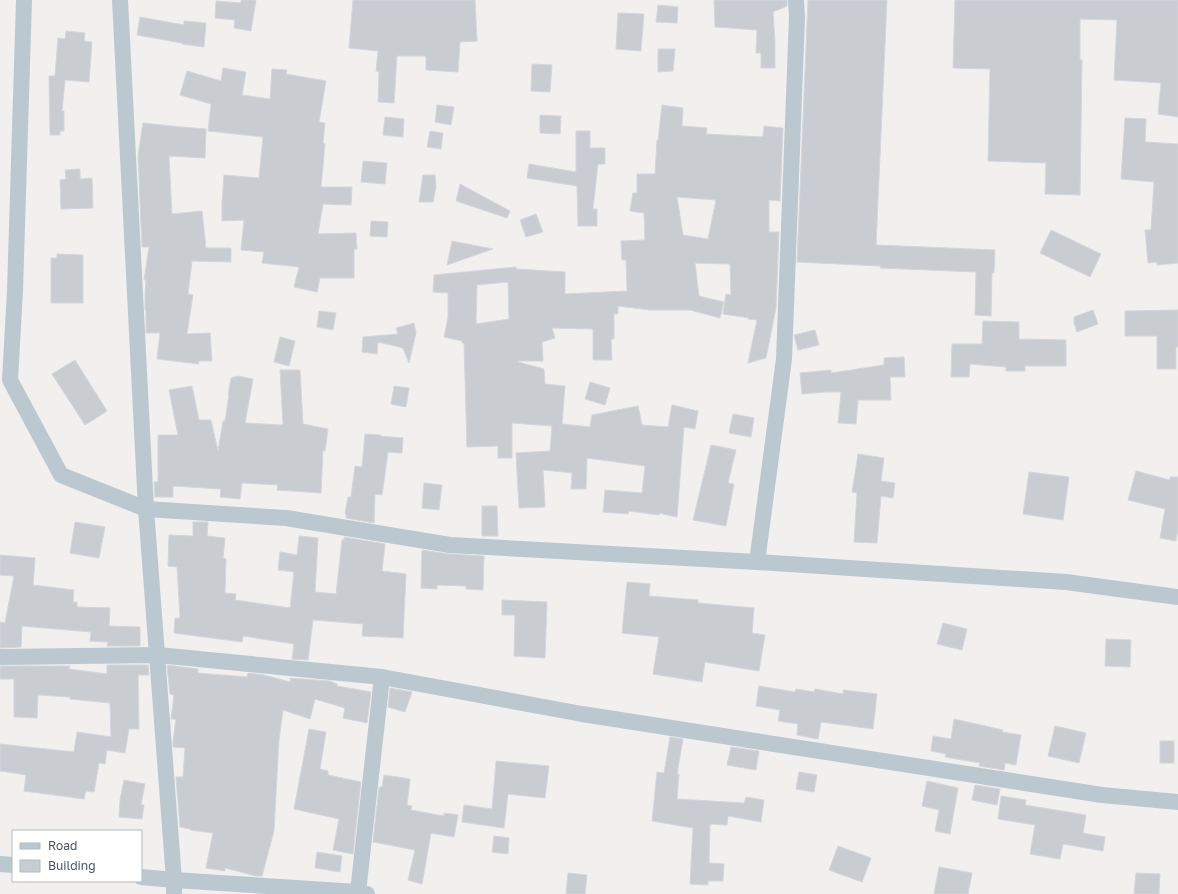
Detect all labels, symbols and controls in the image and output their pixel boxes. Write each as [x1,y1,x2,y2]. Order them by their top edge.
legend [12,830,142,882]
text: Road [48,838,77,853]
text: Building [48,858,96,873]

